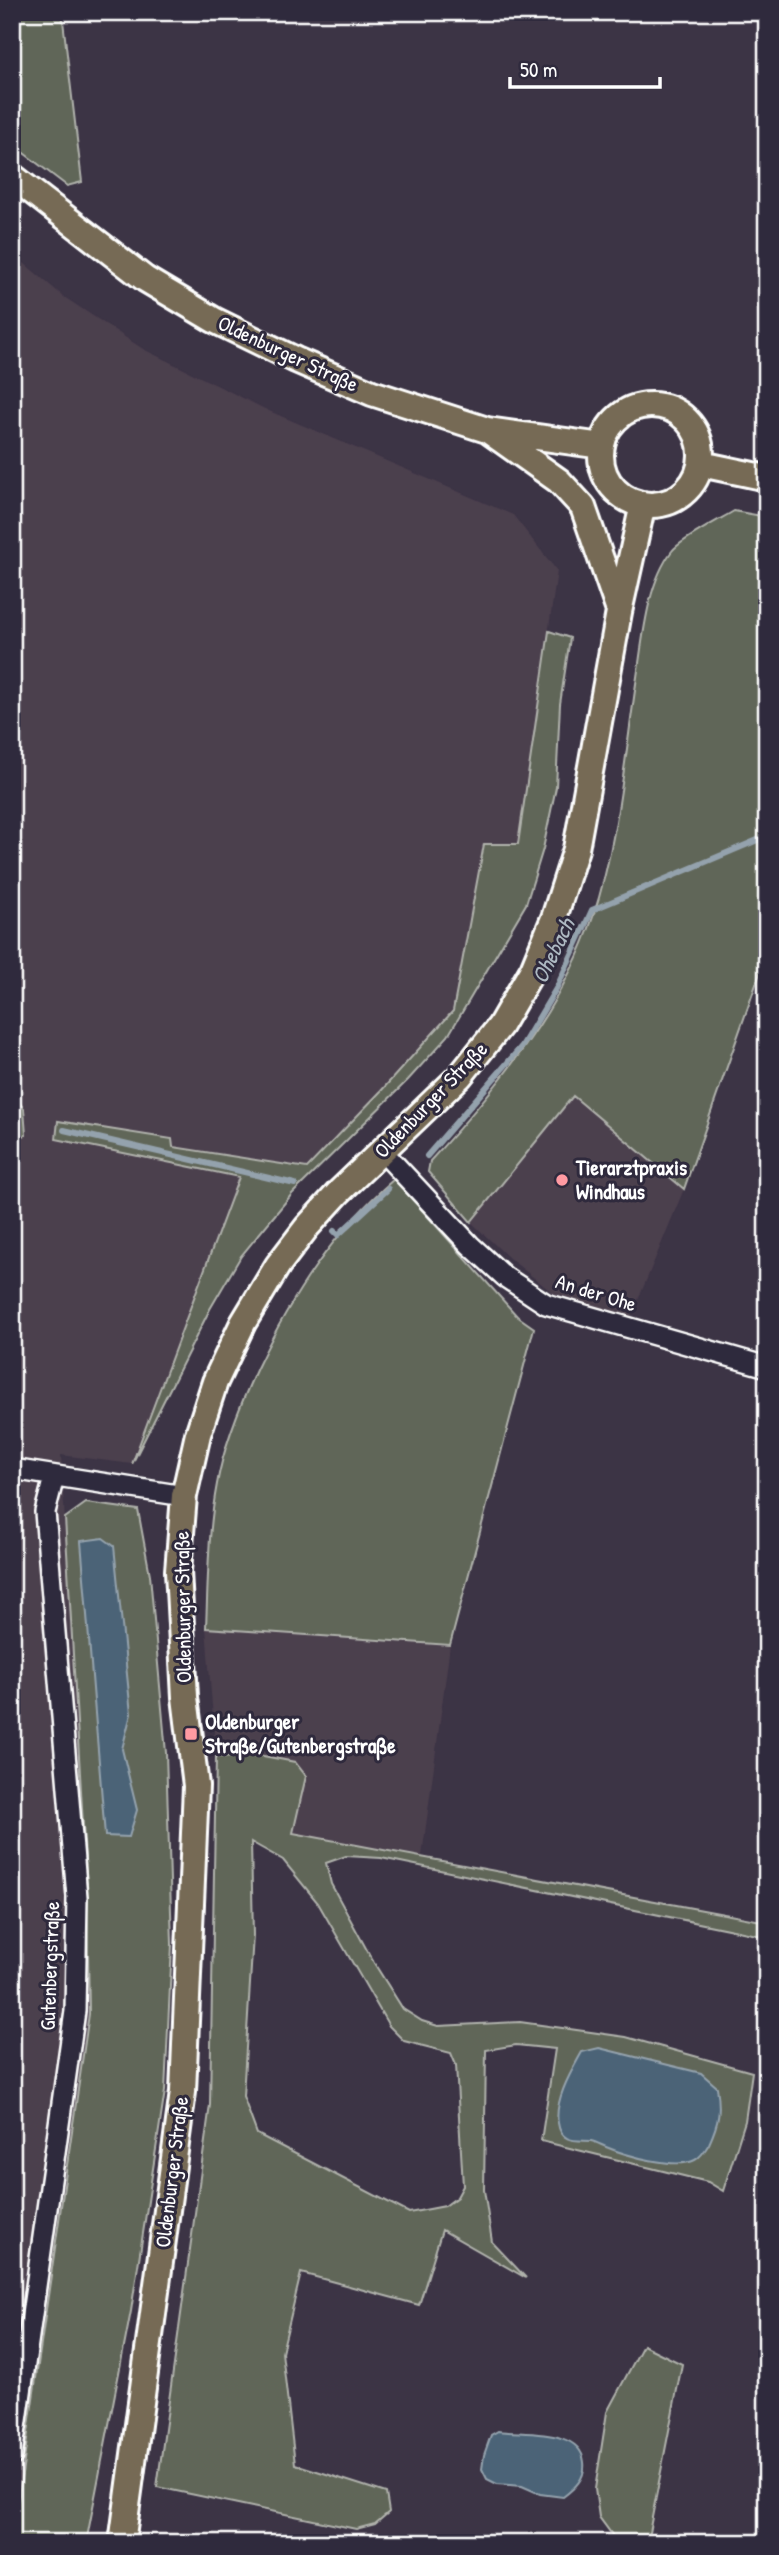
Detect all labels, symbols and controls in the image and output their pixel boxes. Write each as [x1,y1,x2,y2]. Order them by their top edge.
scale bar [510,46,660,90]
text: 50 m [520,55,557,84]
street label: Oldenburger Straße [213,308,363,399]
water label: Ohebach [524,912,582,988]
street label: Oldenburger Straße [368,1035,494,1164]
place label: Tierarztpraxis Windhaus [575,1153,687,1206]
marker: Tierarztpraxis Windhaus [554,1172,570,1188]
street label: An der Ohe [552,1267,640,1319]
street label: Oldenburger Straße [167,1531,198,1683]
place label: Oldenburger Straße/Gutenbergstraße [205,1707,396,1761]
marker: Oldenburger Straße/Gutenbergstraße [183,1726,199,1742]
street label: Gutenbergstraße [33,1901,66,2031]
street label: Oldenburger Straße [148,2095,195,2249]

